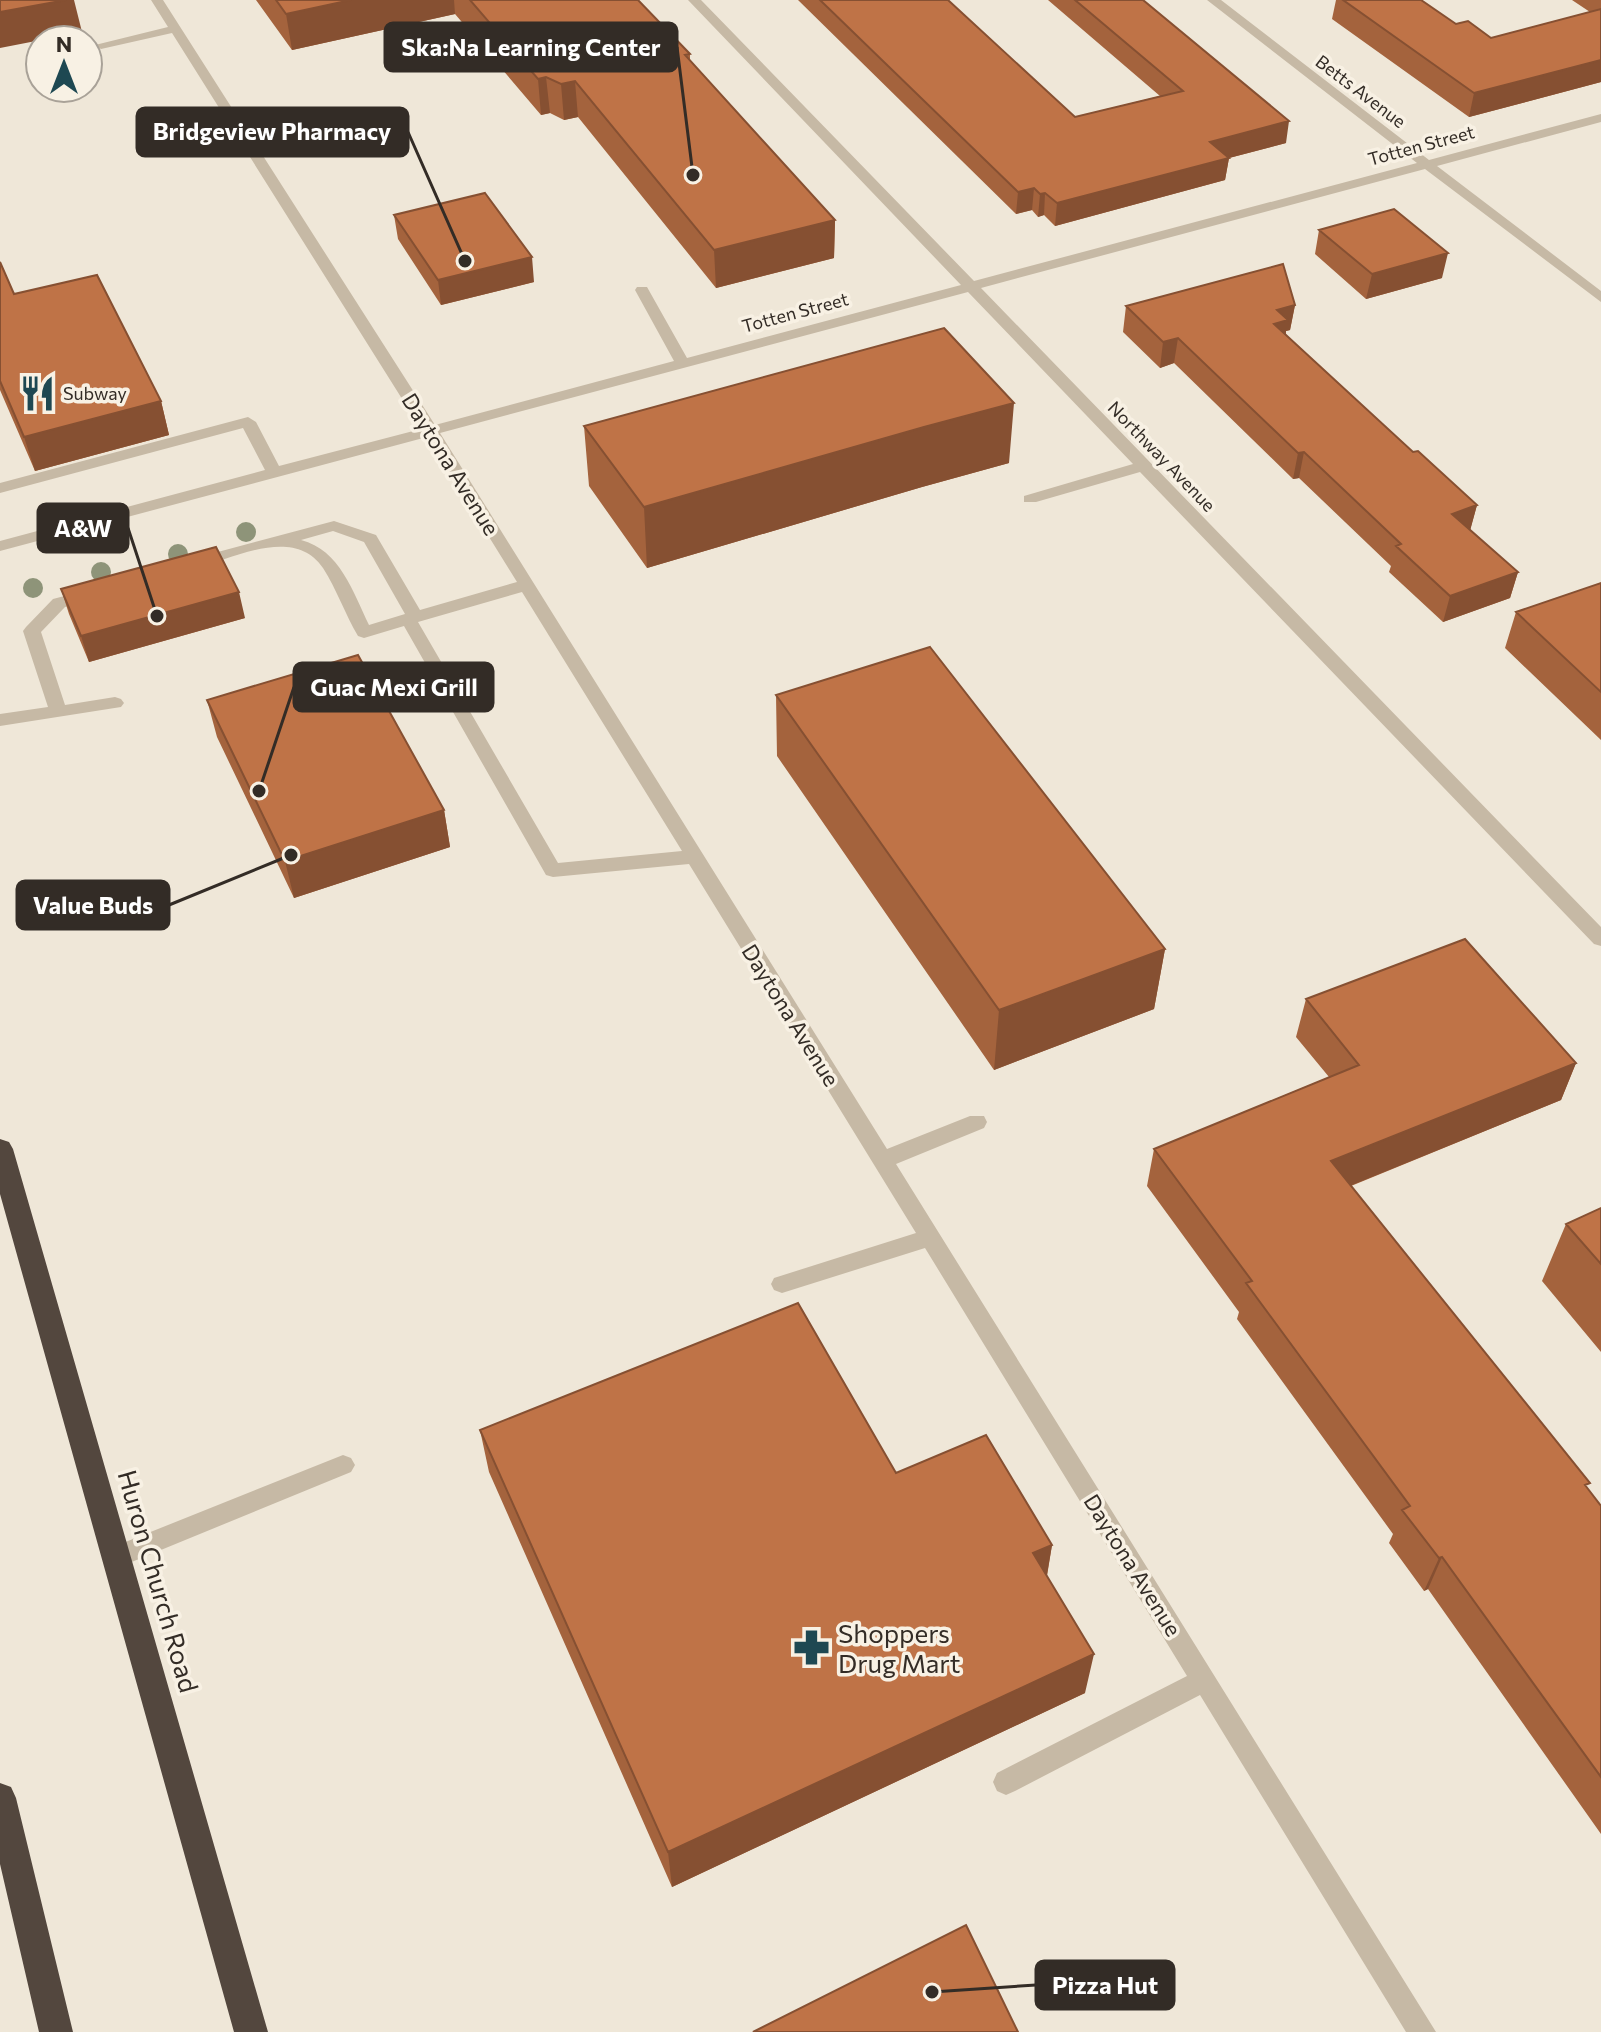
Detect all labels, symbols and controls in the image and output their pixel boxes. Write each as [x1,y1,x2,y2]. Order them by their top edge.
callout: Ska:Na Learning Center [385,23,677,71]
north arrow [24,24,104,104]
text: N [56,30,72,57]
text: Ska:Na Learning Center [401,32,661,61]
street label: Betts Avenue [1311,50,1411,132]
callout: Bridgeview Pharmacy [137,108,408,156]
text: Bridgeview Pharmacy [153,116,391,145]
street label: Totten Street [1365,120,1477,170]
street label: Totten Street [739,287,851,337]
restaurant icon: Subway [18,374,56,412]
place label: Subway [63,382,127,404]
street label: Daytona Avenue [396,388,506,540]
street label: Northway Avenue [1104,396,1220,516]
callout: A&W [38,504,128,552]
text: A&W [54,513,112,542]
callout: Guac Mexi Grill [294,663,493,711]
text: Guac Mexi Grill [310,672,478,701]
callout: Value Buds [17,881,169,929]
text: Value Buds [33,890,153,919]
street label: Daytona Avenue [736,939,846,1091]
street label: Huron Church Road [112,1466,206,1696]
street label: Daytona Avenue [1078,1489,1188,1641]
place label: Shoppers Drug Mart [838,1617,960,1678]
pharmacy icon: Shoppers Drug Mart [793,1628,831,1666]
callout: Pizza Hut [1036,1961,1174,2009]
text: Pizza Hut [1052,1970,1158,1999]

